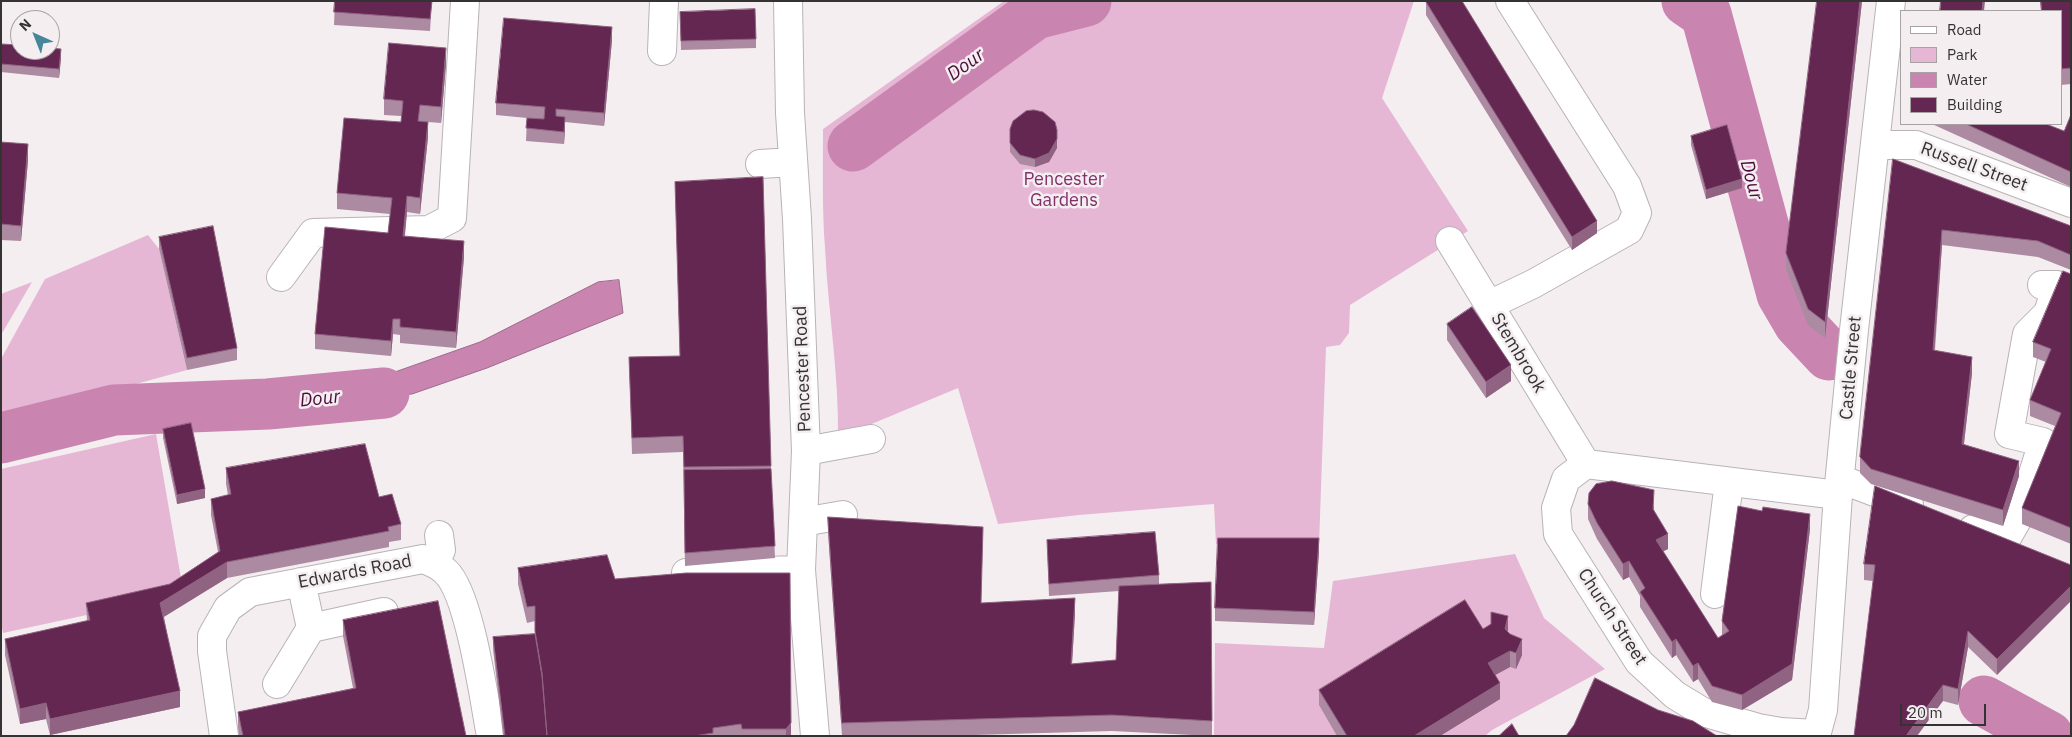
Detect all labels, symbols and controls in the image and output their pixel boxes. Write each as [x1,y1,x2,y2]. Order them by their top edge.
north arrow [10,10,60,60]
legend [1900,10,2062,125]
text: N [15,15,35,35]
text: Road [1947,20,1982,39]
water label: Dour [943,44,989,86]
text: Park [1947,45,1977,64]
text: Water [1947,70,1987,89]
text: Building [1947,95,2002,114]
street label: Russell Street [1918,138,2030,196]
water label: Dour [1735,158,1767,202]
park label: Pencester Gardens [1024,169,1104,212]
street label: Pencester Road [790,305,816,433]
street label: Stembrook [1486,309,1550,397]
street label: Castle Street [1836,315,1866,421]
water label: Dour [299,386,341,412]
street label: Edwards Road [296,550,414,594]
street label: Church Street [1573,565,1651,669]
scale bar [1902,694,1988,726]
text: 20 m [1908,703,1943,722]

